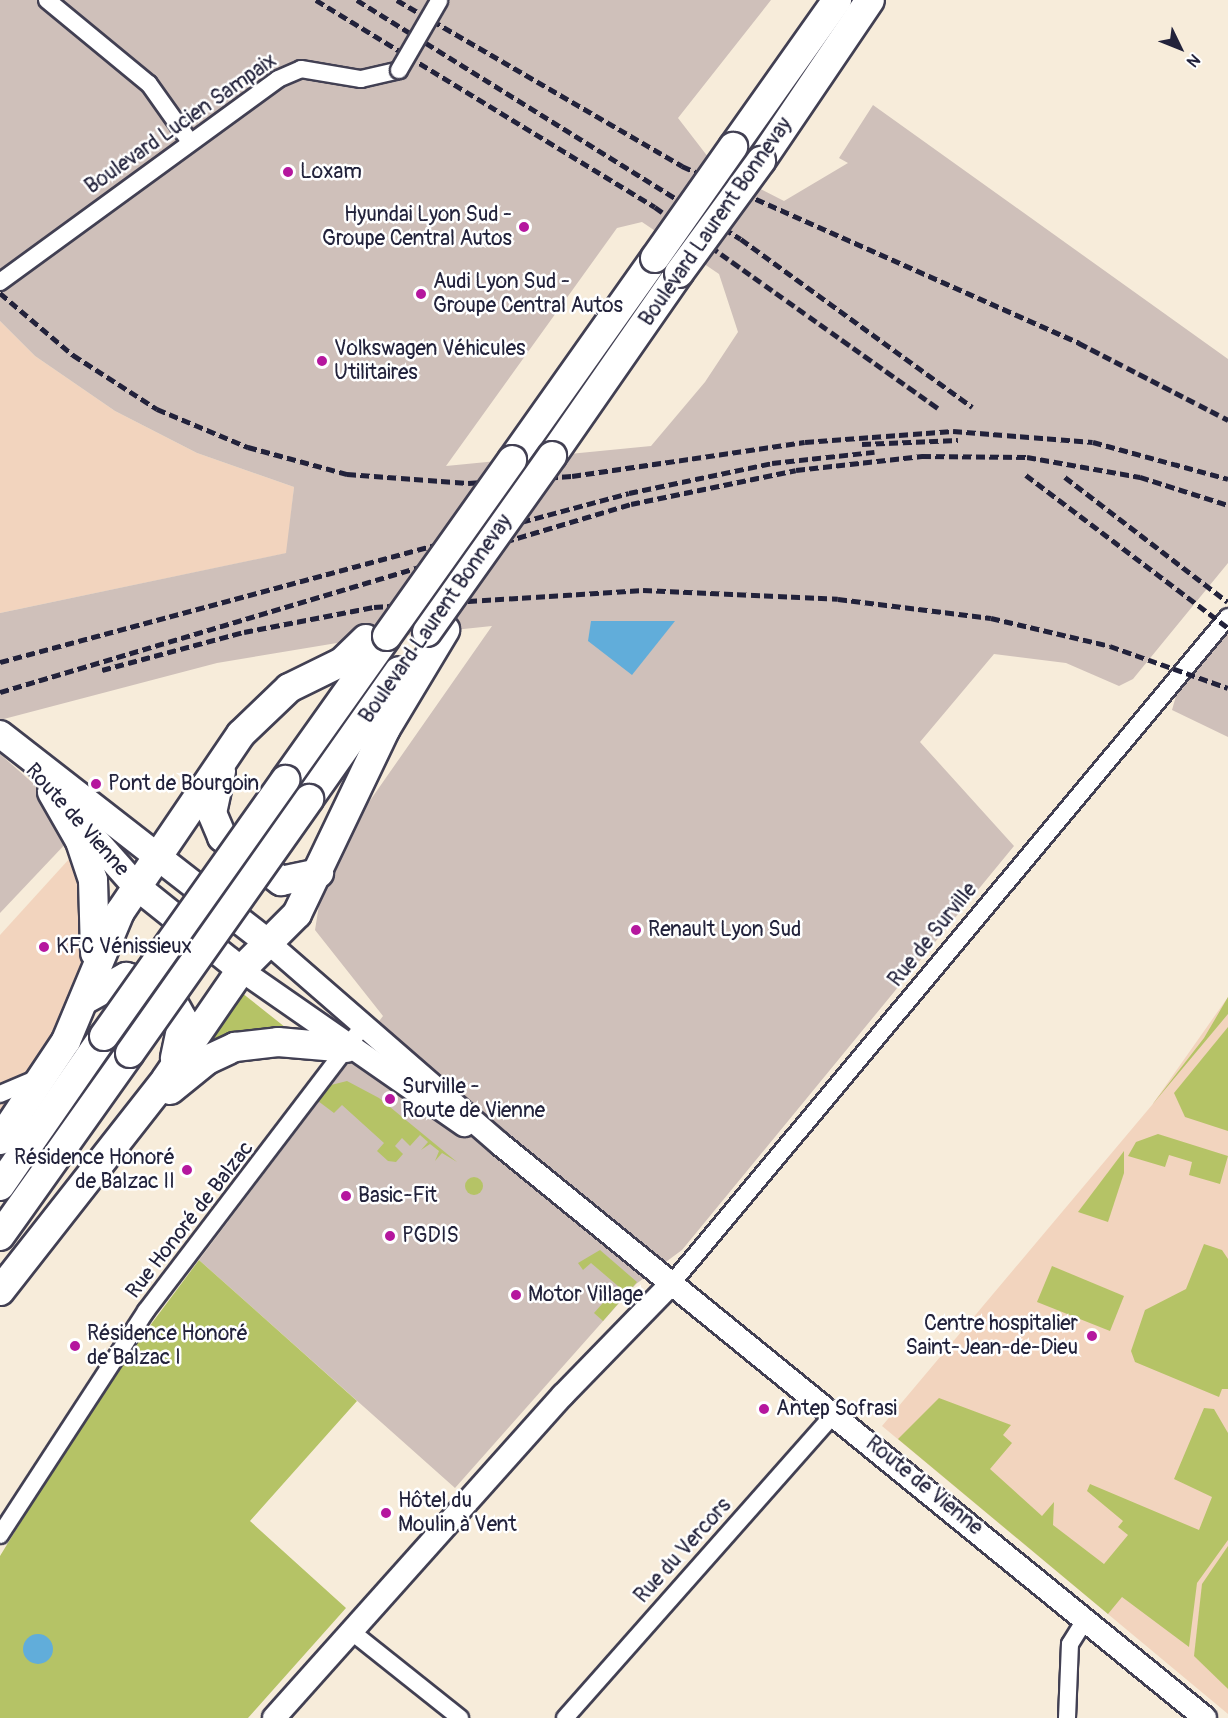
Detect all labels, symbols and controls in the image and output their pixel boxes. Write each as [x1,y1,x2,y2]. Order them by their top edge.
north arrow [1150,18,1210,78]
street label: Boulevard Lucien Sampaix [80,48,282,200]
text: N [1182,49,1204,71]
street label: Boulevard Laurent Bonnevay [634,113,798,331]
place label: Loxam [300,159,362,185]
marker: Loxam [281,165,295,179]
place label: Hyundai Lyon Sud - Groupe Central Autos [322,202,512,252]
marker: Hyundai Lyon Sud - Groupe Central Autos [517,220,531,234]
place label: Audi Lyon Sud - Groupe Central Autos [433,269,623,319]
marker: Audi Lyon Sud - Groupe Central Autos [414,287,428,301]
place label: Volkswagen Véhicules Utilitaires [334,336,525,386]
marker: Volkswagen Véhicules Utilitaires [315,354,329,368]
street label: Boulevard Laurent Bonnevay [354,510,518,728]
street label: Route de Vienne [20,758,134,882]
place label: Pont de Bourgoin [108,771,259,797]
marker: Pont de Bourgoin [89,777,103,791]
street label: Rue de Surville [883,878,983,992]
place label: Renault Lyon Sud [648,917,801,943]
marker: Renault Lyon Sud [629,923,643,937]
place label: KFC Vénissieux [56,934,192,960]
marker: KFC Vénissieux [37,940,51,954]
place label: Surville - Route de Vienne [402,1074,545,1124]
marker: Surville - Route de Vienne [383,1092,397,1106]
street label: Rue Honoré de Balzac [121,1137,259,1303]
place label: Résidence Honoré de Balzac II [14,1145,175,1195]
marker: Résidence Honoré de Balzac II [180,1163,194,1177]
place label: Basic-Fit [358,1183,437,1209]
marker: Basic-Fit [339,1189,353,1203]
place label: PGDIS [402,1223,459,1249]
marker: PGDIS [383,1229,397,1243]
place label: Motor Village [528,1282,643,1308]
marker: Motor Village [509,1288,523,1302]
place label: Centre hospitalier Saint-Jean-de-Dieu [905,1311,1078,1361]
place label: Résidence Honoré de Balzac I [87,1321,248,1371]
marker: Centre hospitalier Saint-Jean-de-Dieu [1083,1327,1101,1345]
marker: Résidence Honoré de Balzac I [68,1339,82,1353]
place label: Antep Sofrasi [776,1396,897,1422]
marker: Antep Sofrasi [757,1402,771,1416]
street label: Route de Vienne [860,1431,988,1541]
place label: Hôtel du Moulin à Vent [398,1488,517,1538]
street label: Rue du Vercors [629,1493,737,1609]
marker: Hôtel du Moulin à Vent [379,1506,393,1520]

